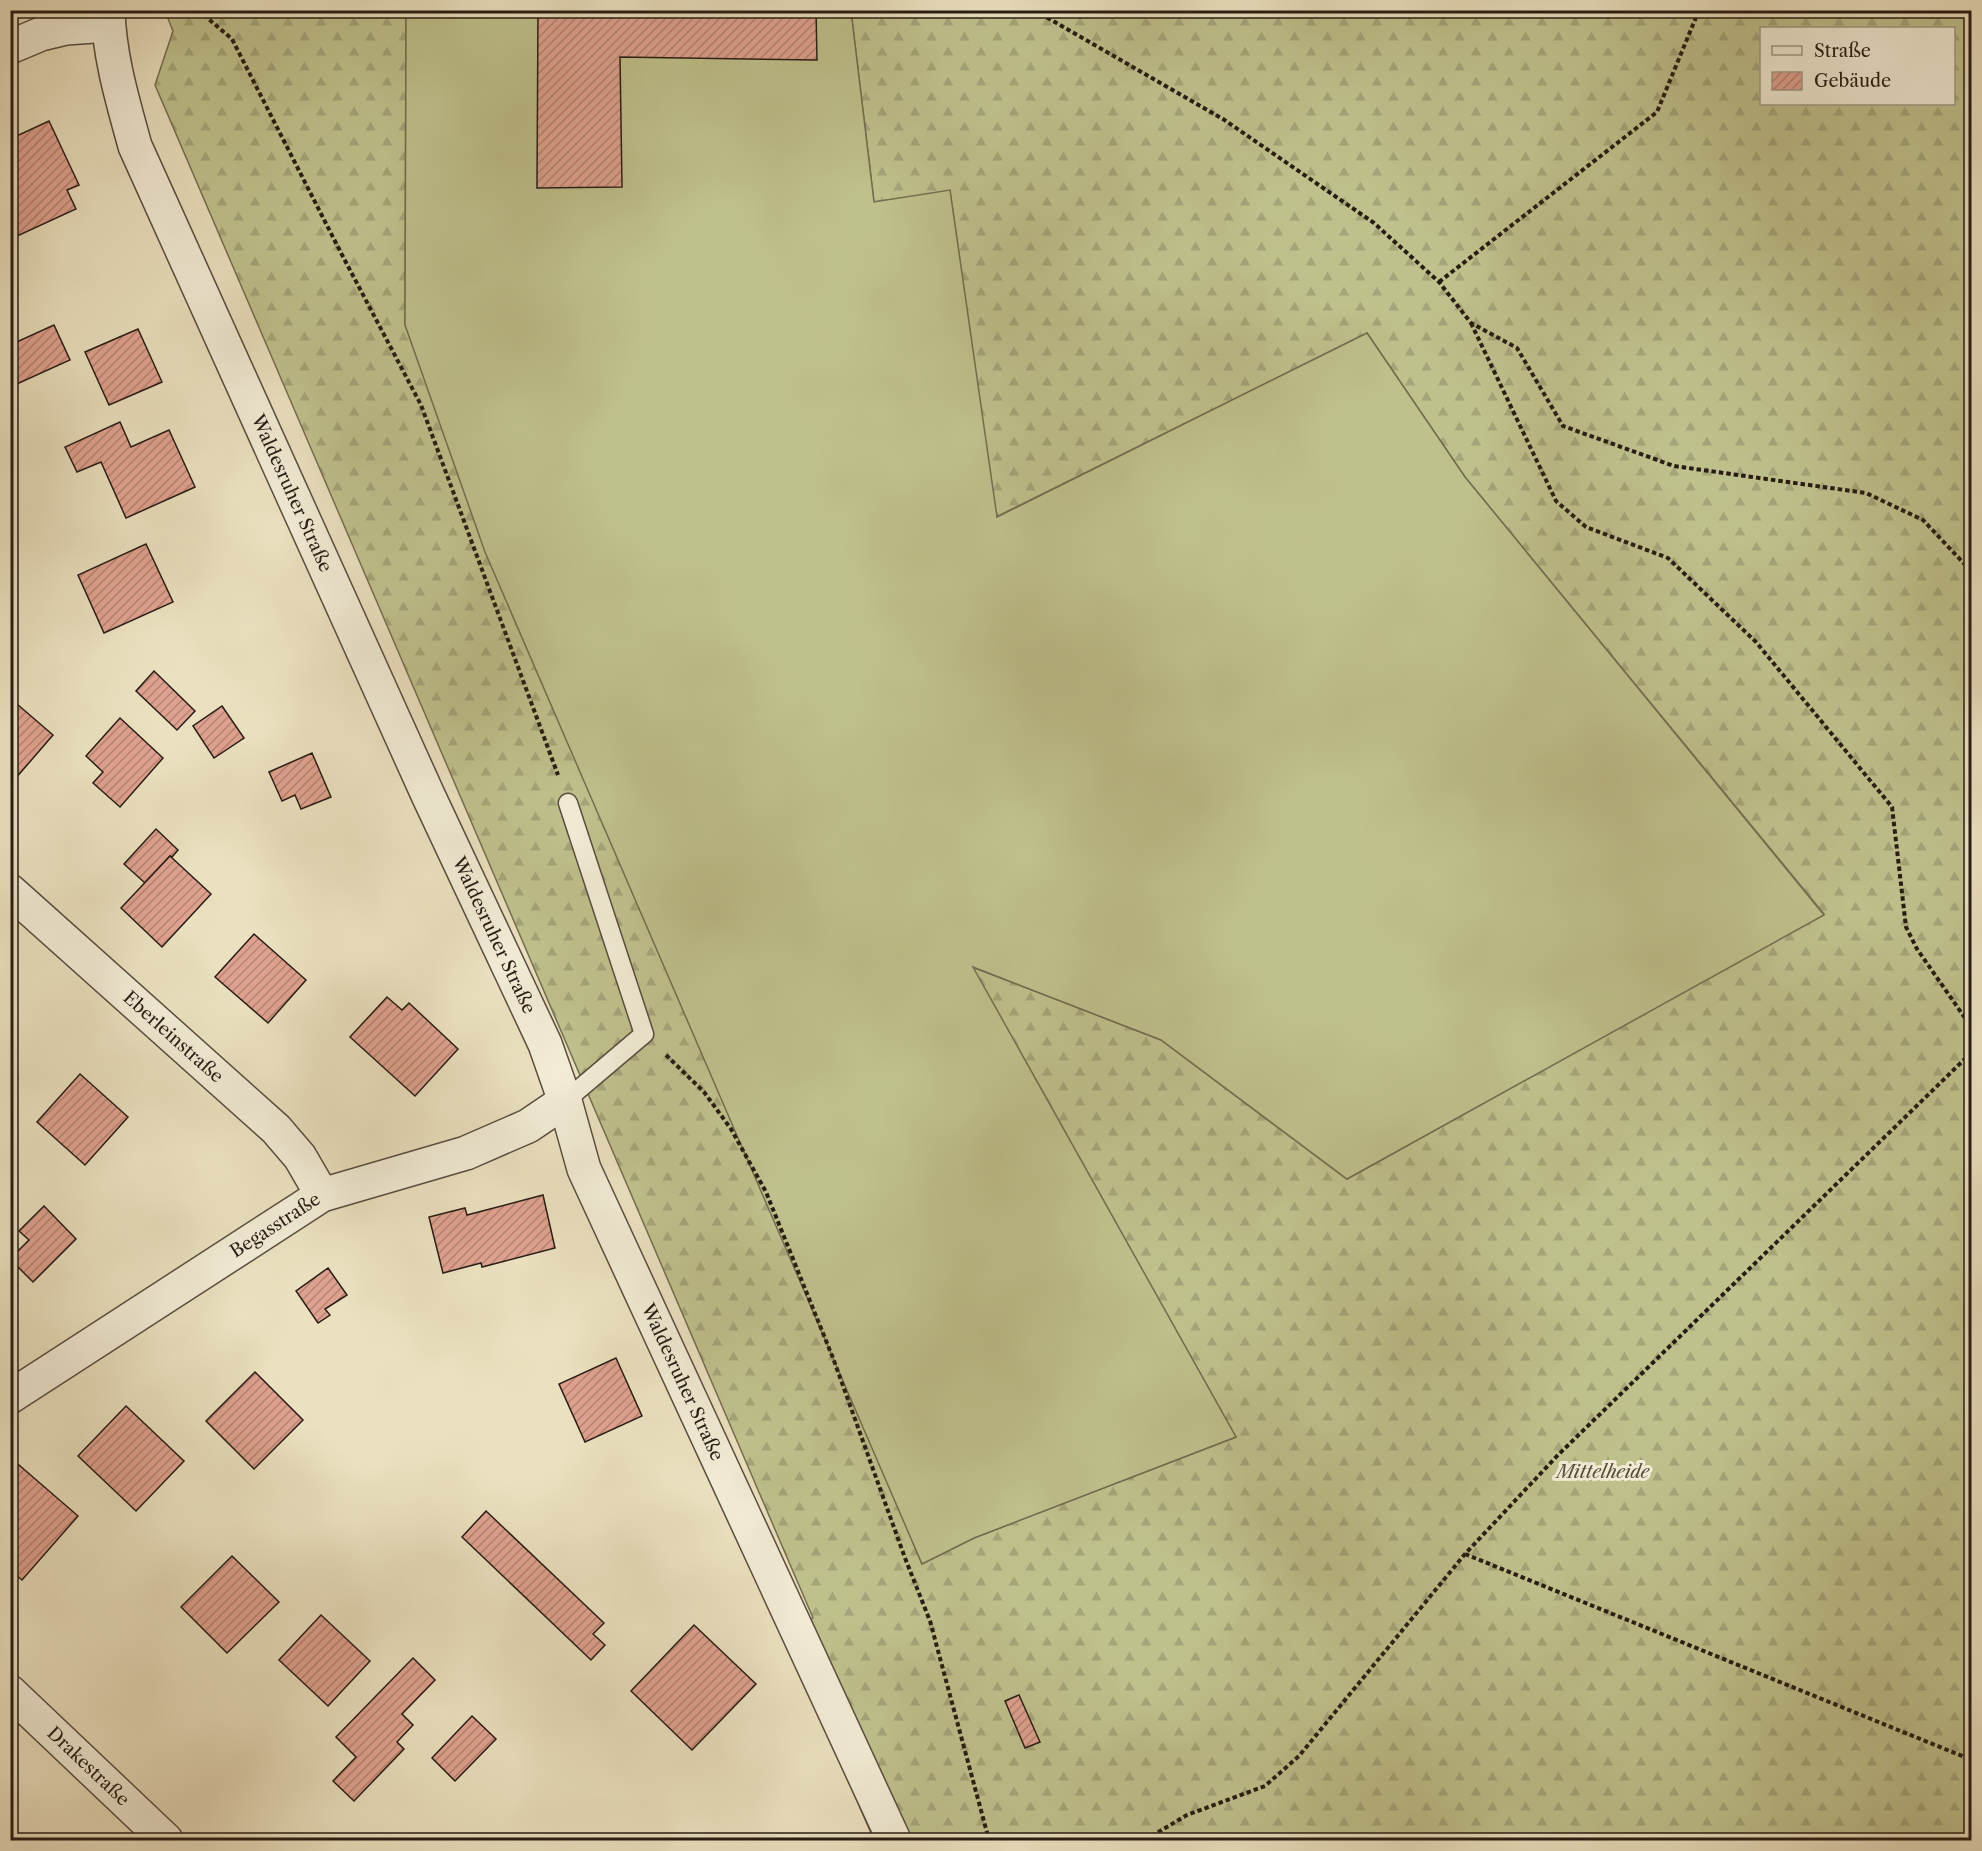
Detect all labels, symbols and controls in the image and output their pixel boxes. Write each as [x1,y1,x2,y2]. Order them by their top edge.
legend [1760,27,1955,105]
text: Straße [1814,40,1871,62]
text: Gebäude [1814,70,1891,92]
street label: Waldesruher Straße [246,410,337,576]
street label: Waldesruher Straße [447,852,540,1017]
street label: Eberleinstraße [119,987,228,1088]
street label: Begasstraße [226,1188,325,1263]
street label: Waldesruher Straße [636,1299,728,1464]
park label: Mittelheide [1555,1461,1651,1483]
street label: Drakestraße [43,1722,134,1810]

